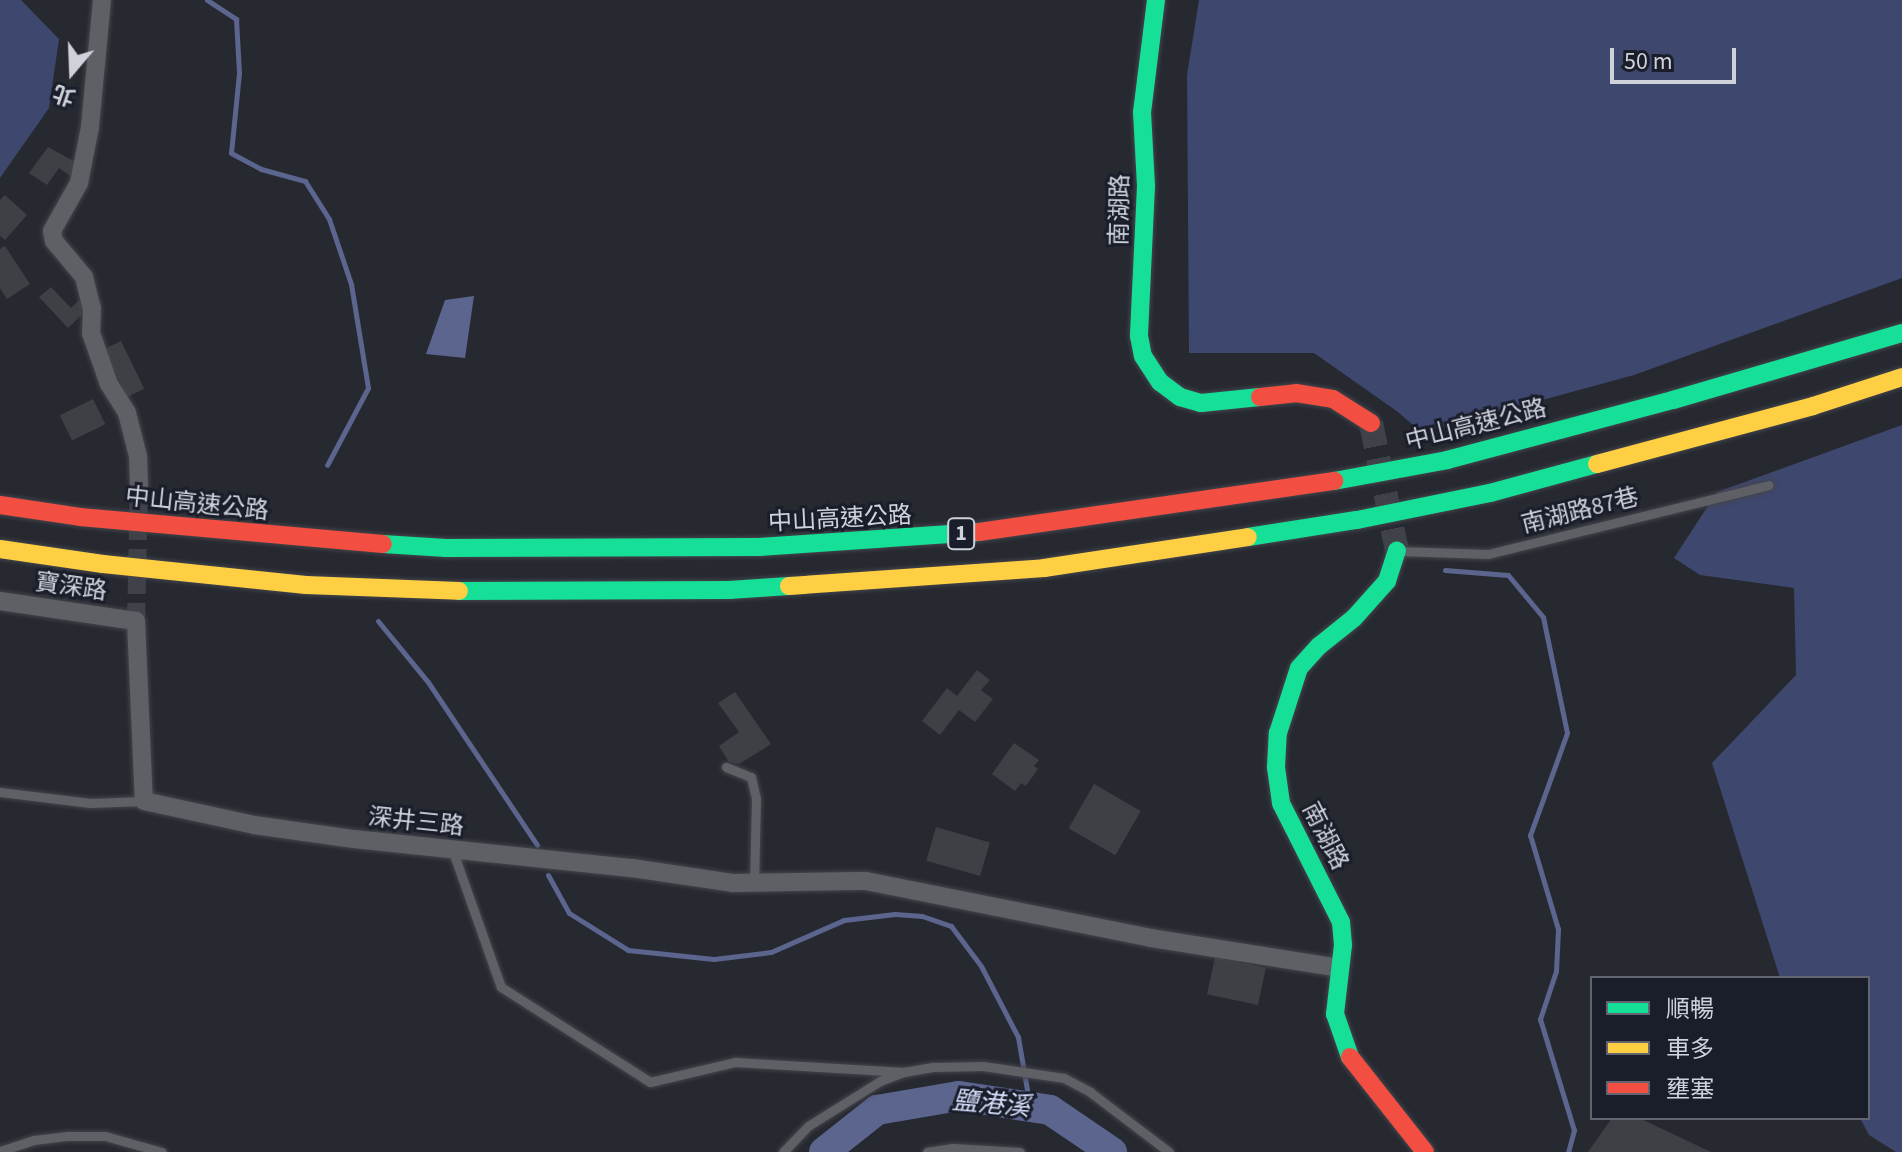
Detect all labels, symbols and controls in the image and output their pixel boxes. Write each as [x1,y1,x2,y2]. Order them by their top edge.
north arrow [32,32,112,112]
scale bar [1614,32,1740,82]
text: 50 m [1624,44,1673,79]
text: 北 [49,76,80,113]
street label: 南湖路 [1105,174,1135,246]
street label: 中山高速公路 [1403,394,1549,456]
street label: 中山高速公路 [124,482,270,526]
street label: 南湖路87巷 [1518,483,1642,539]
street label: 中山高速公路 [767,501,913,537]
road number: 1 [947,516,975,552]
street label: 寶深路 [33,568,109,606]
street label: 南湖路 [1296,797,1354,875]
street label: 深井三路 [367,803,465,841]
legend [1590,976,1870,1120]
text: 順暢 [1666,992,1714,1027]
text: 車多 [1666,1032,1714,1067]
text: 壅塞 [1666,1072,1714,1107]
water label: 鹽港溪 [951,1085,1031,1123]

